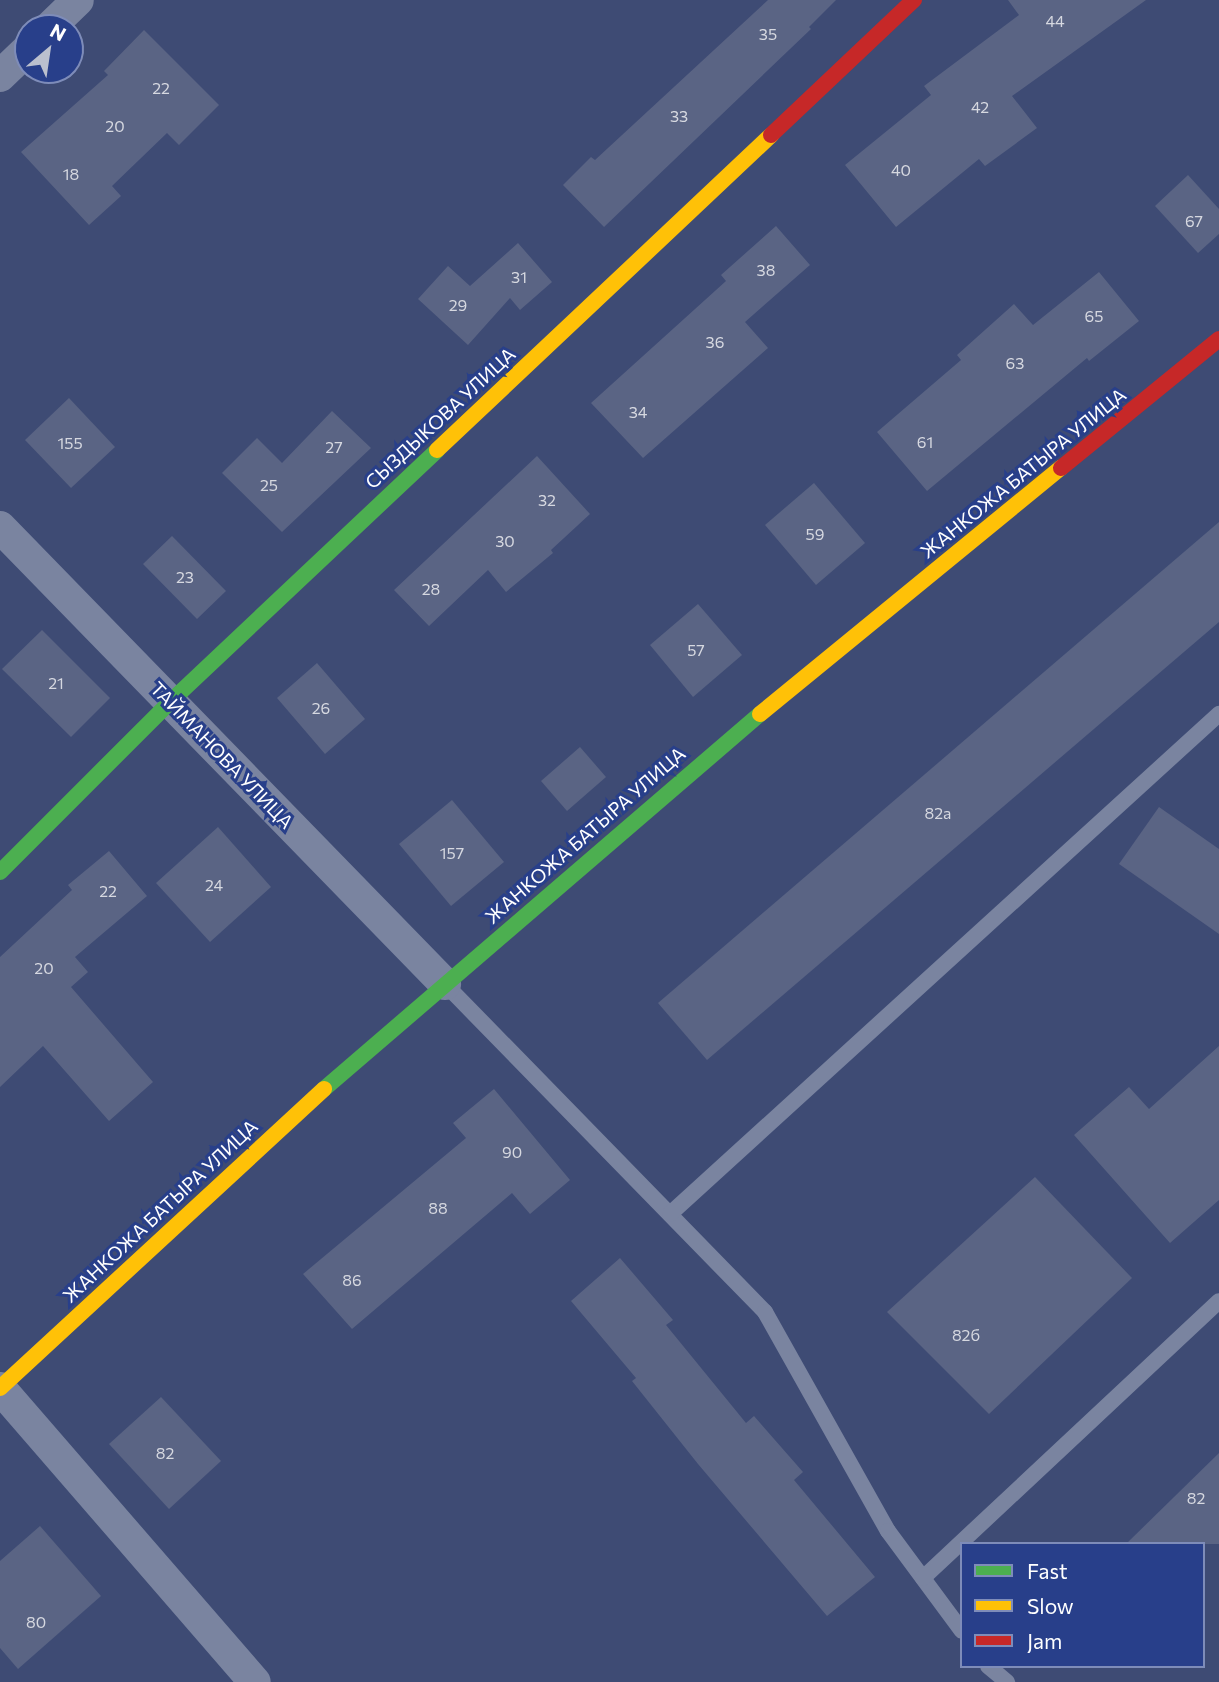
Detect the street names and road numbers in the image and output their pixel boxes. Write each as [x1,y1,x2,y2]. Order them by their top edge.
street label: СЫЗДЫКОВА УЛИЦА [360,343,520,493]
street label: ЖАНКОЖА БАТЫРА УЛИЦА [916,383,1130,563]
street label: ТАЙМАНОВА УЛИЦА [146,677,298,833]
street label: ЖАНКОЖА БАТЫРА УЛИЦА [480,742,690,928]
street label: ЖАНКОЖА БАТЫРА УЛИЦА [58,1115,262,1307]

